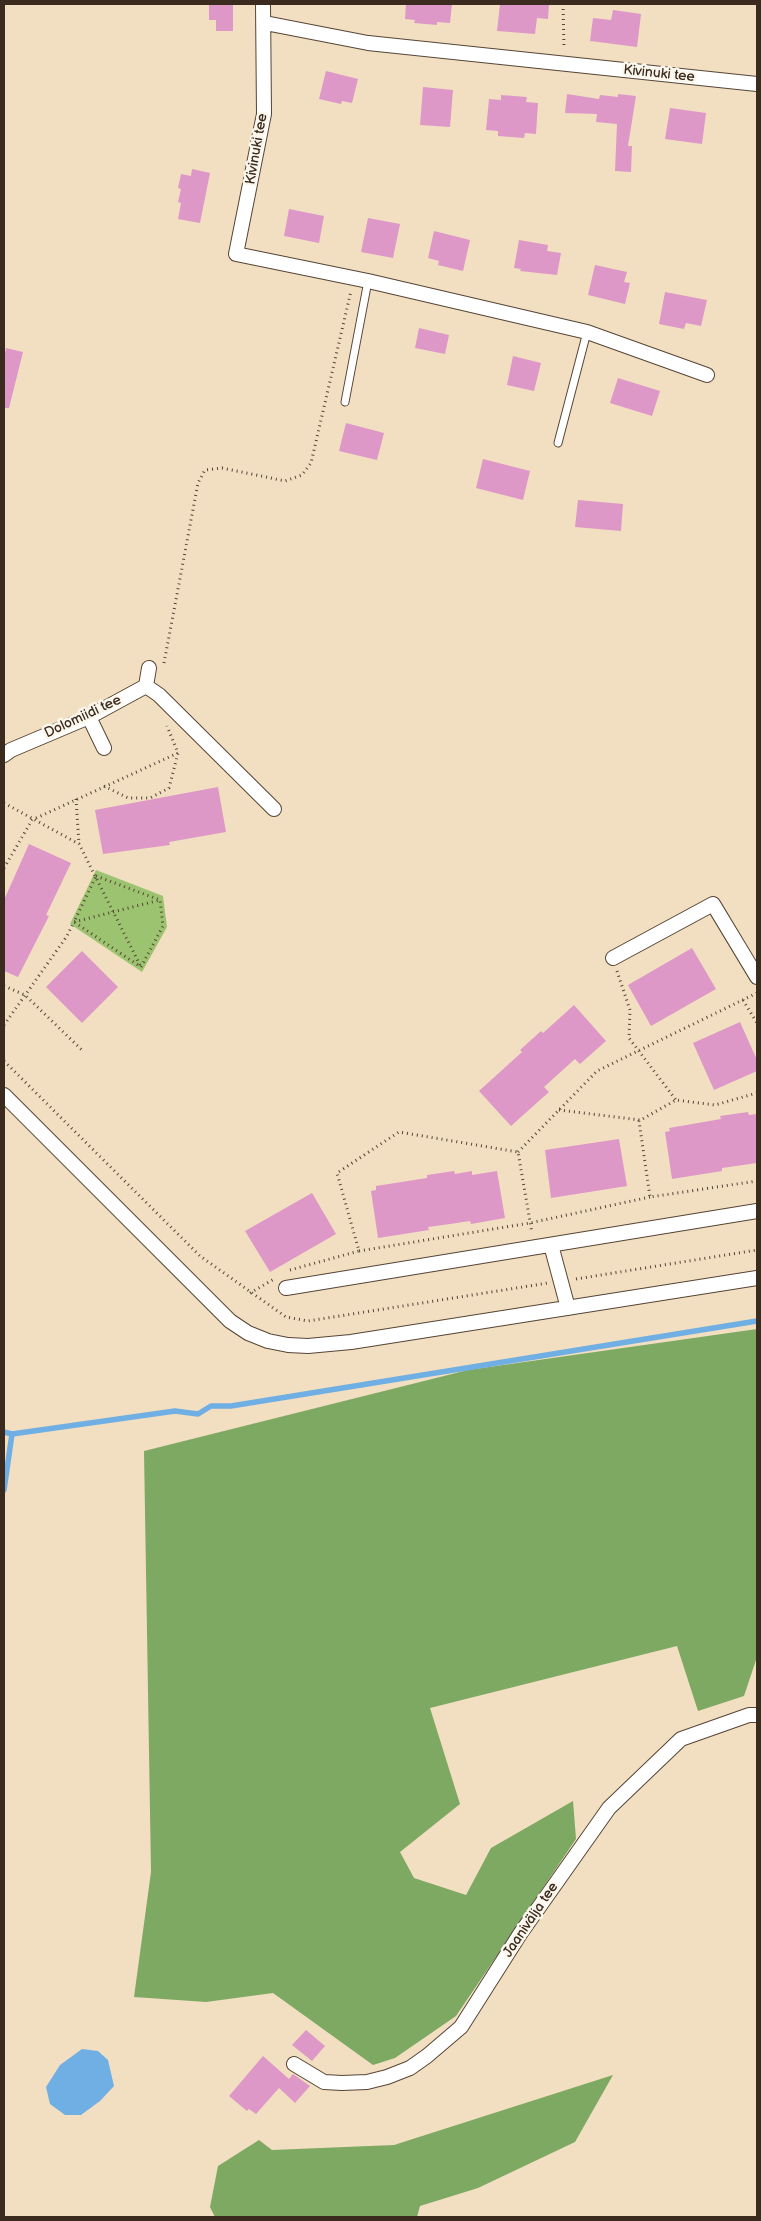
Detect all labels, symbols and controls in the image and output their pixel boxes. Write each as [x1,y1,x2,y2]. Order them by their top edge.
street label: Kivinuki tee [622,62,696,86]
street label: Kivinuki tee [242,112,272,186]
street label: Dolomiidi tee [42,692,124,742]
street label: Jaanivälja tee [500,1879,562,1961]

